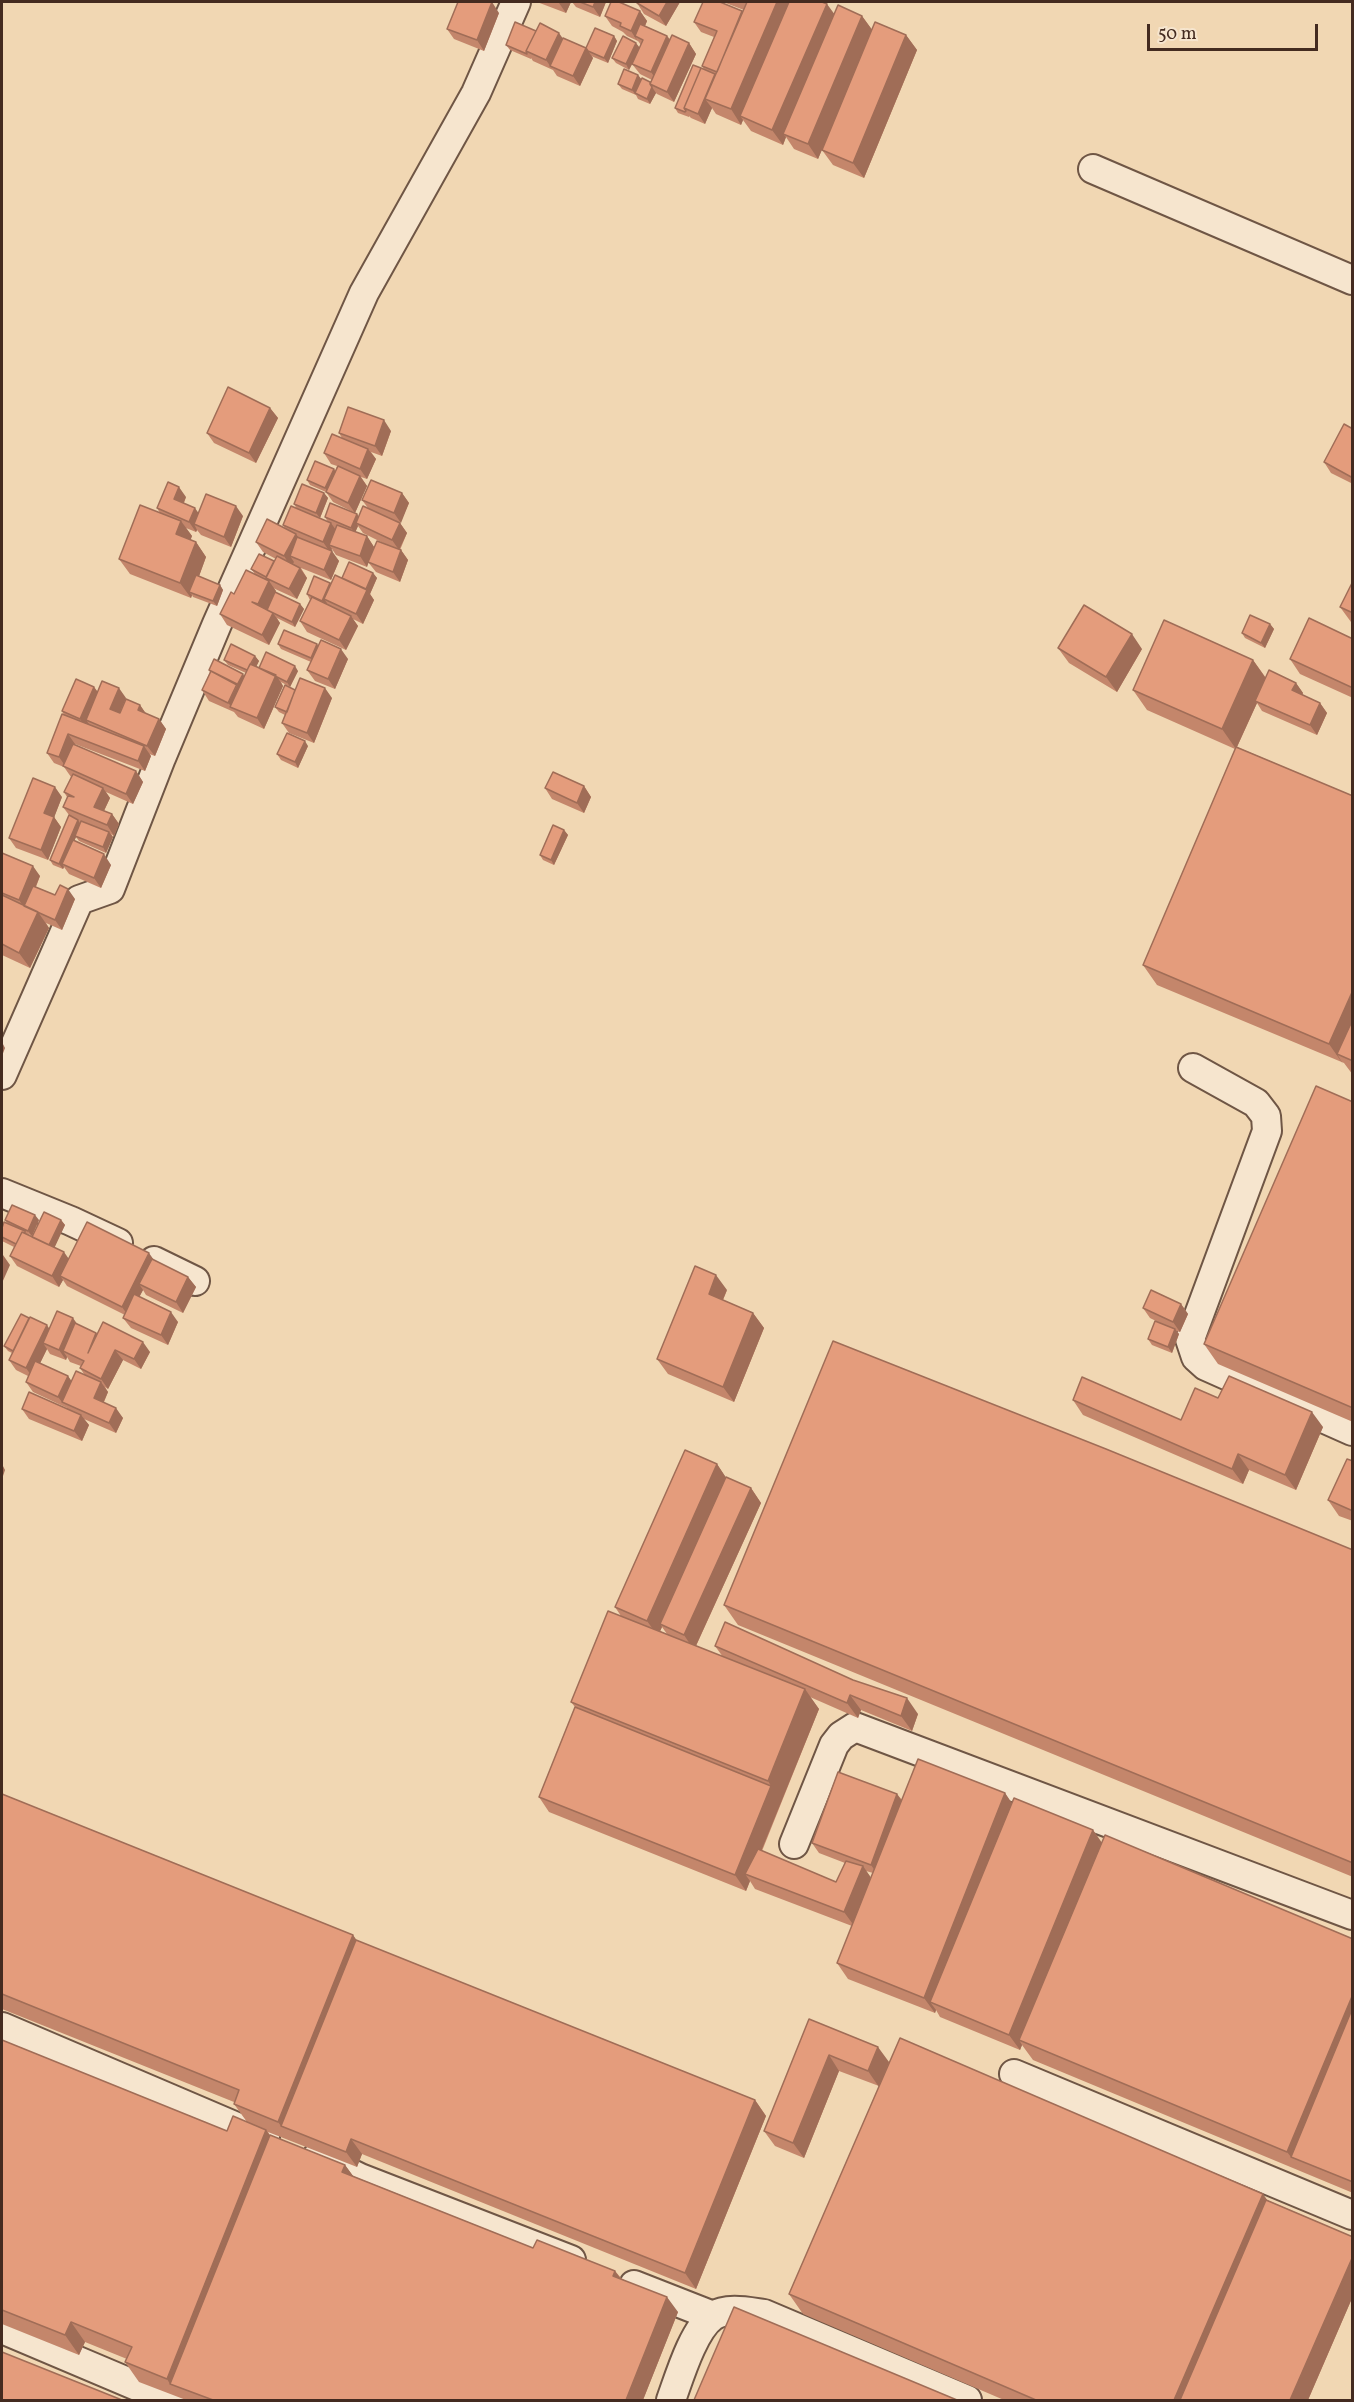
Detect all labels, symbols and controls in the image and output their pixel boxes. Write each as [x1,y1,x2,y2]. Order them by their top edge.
scale bar [1150,12,1321,50]
text: 50 m [1158,22,1197,47]

